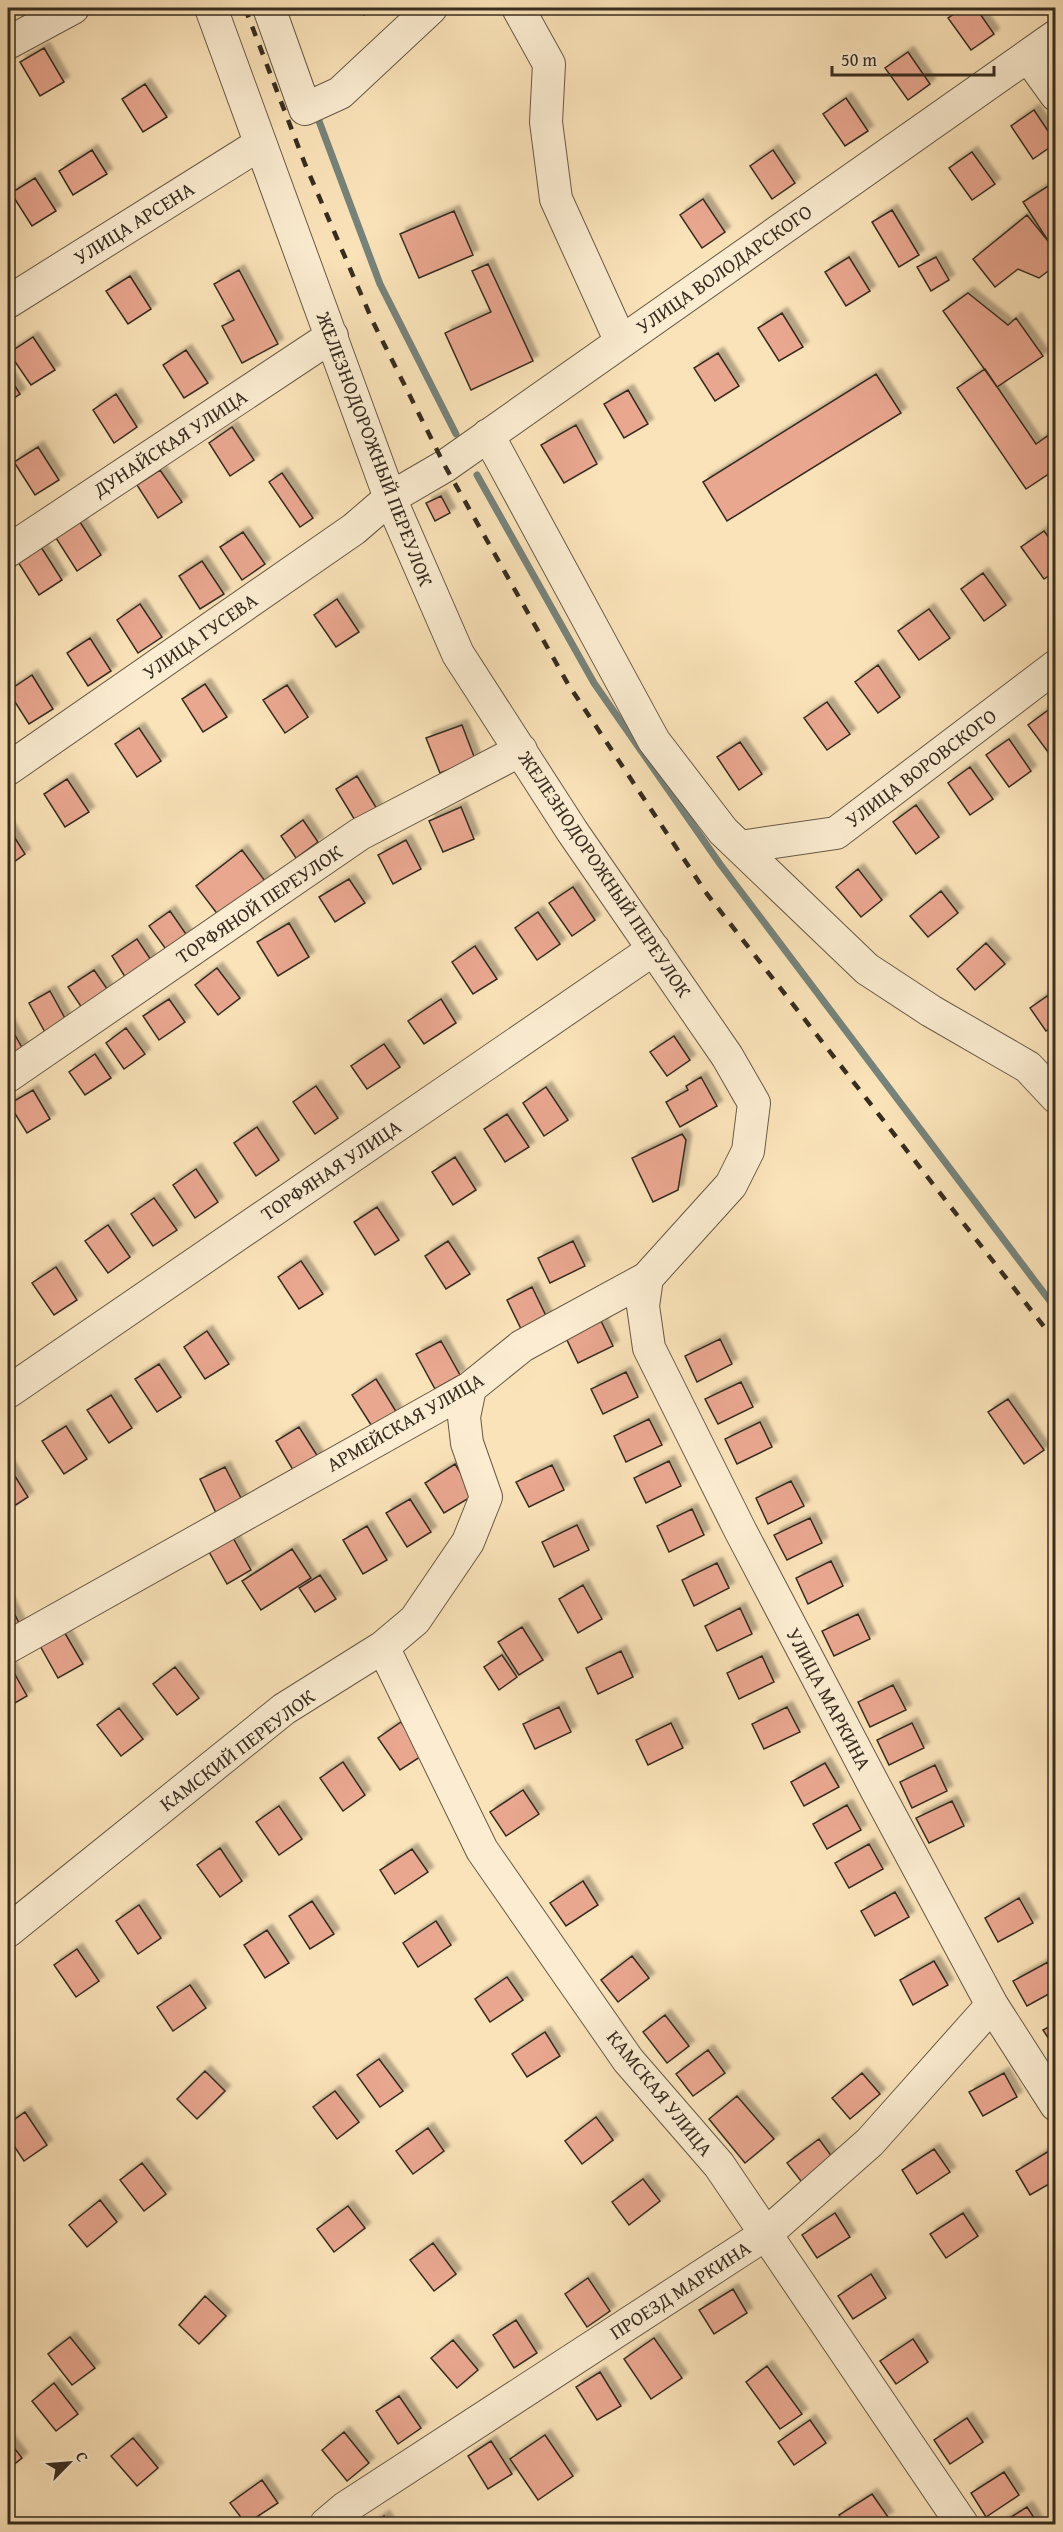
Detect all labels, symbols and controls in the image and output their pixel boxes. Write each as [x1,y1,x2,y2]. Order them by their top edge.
scale bar [832,39,994,77]
text: 50 m [841,46,877,73]
street label: УЛИЦА АРСЕНА [68,174,200,271]
street label: УЛИЦА ВОЛОДАРСКОГО [630,197,818,340]
street label: ЖЕЛЕЗНОДОРОЖНЫЙ ПЕРЕУЛОК [309,306,442,591]
street label: ДУНАЙСКАЯ УЛИЦА [86,382,253,504]
street label: УЛИЦА ГУСЕВА [136,585,263,686]
street label: УЛИЦА ВОРОВСКОГО [839,701,1002,834]
street label: ЖЕЛЕЗНОДОРОЖНЫЙ ПЕРЕУЛОК [511,744,699,1003]
street label: ТОРФЯНОЙ ПЕРЕУЛОК [170,837,348,970]
street label: ТОРФЯНАЯ УЛИЦА [255,1112,407,1227]
street label: АРМЕЙСКАЯ УЛИЦА [321,1365,489,1478]
street label: УЛИЦА МАРКИНА [780,1622,879,1775]
street label: КАМСКИЙ ПЕРЕУЛОК [153,1681,321,1818]
street label: КАМСКАЯ УЛИЦА [600,2023,720,2162]
street label: ПРОЕЗД МАРКИНА [603,2233,756,2346]
north arrow [39,2433,99,2493]
text: С [70,2447,95,2466]

